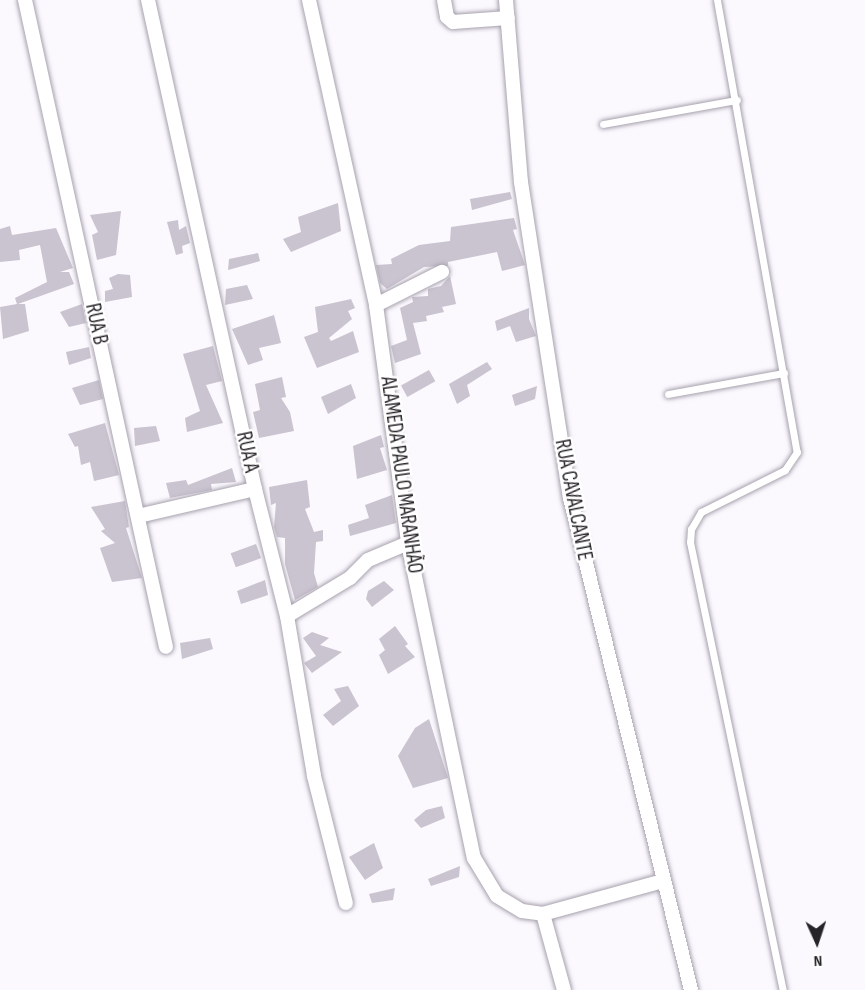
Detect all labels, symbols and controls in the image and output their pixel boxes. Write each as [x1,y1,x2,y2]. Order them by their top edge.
street label: RUA B [79,301,113,347]
street label: ALAMEDA PAULO MARANHÃO [375,375,427,575]
street label: RUA A [230,429,264,475]
street label: RUA CAVALCANTE [549,437,597,563]
north arrow [787,912,847,972]
text: N [813,951,823,970]

